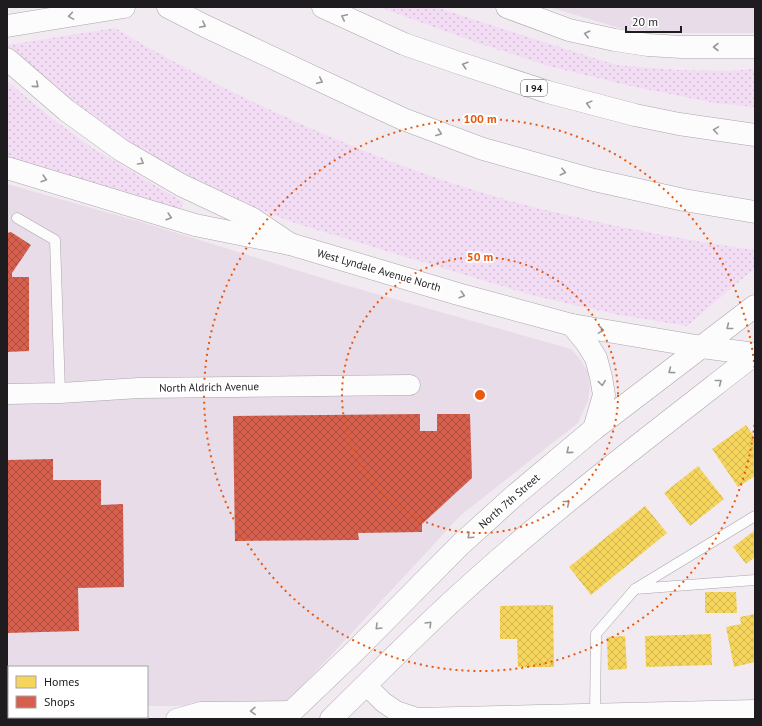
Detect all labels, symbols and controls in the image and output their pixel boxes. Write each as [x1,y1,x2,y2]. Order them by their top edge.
scale bar [626,8,681,34]
one-way arrow [68,11,75,20]
one-way arrow [341,14,349,22]
text: 20 m [632,14,658,29]
one-way arrow [199,20,206,28]
one-way arrow [584,30,590,38]
one-way arrow [713,43,719,51]
one-way arrow [462,61,469,70]
one-way arrow [316,76,324,84]
road number: I 94 [521,80,547,96]
one-way arrow [32,81,39,88]
one-way arrow [586,100,593,109]
text: 100 m [463,111,497,126]
one-way arrow [713,126,719,135]
one-way arrow [436,129,443,137]
one-way arrow [137,157,144,164]
one-way arrow [560,168,566,176]
one-way arrow [41,174,48,183]
one-way arrow [165,212,172,221]
street label: West Lyndale Avenue North [315,246,443,294]
text: 50 m [467,249,493,264]
one-way arrow [458,290,465,299]
one-way arrow [726,322,733,329]
one-way arrow [598,325,604,334]
one-way arrow [668,366,675,374]
street label: North Aldrich Avenue [159,379,259,395]
one-way arrow [597,380,606,386]
one-way arrow [714,380,721,387]
centre of rings [473,388,487,402]
one-way arrow [566,446,573,453]
street label: North 7th Street [476,470,543,531]
one-way arrow [563,501,570,508]
one-way arrow [467,531,475,538]
one-way arrow [424,621,432,628]
one-way arrow [375,622,383,630]
legend [8,666,148,718]
text: Homes [44,674,79,689]
text: Shops [44,694,75,709]
one-way arrow [250,707,256,715]

